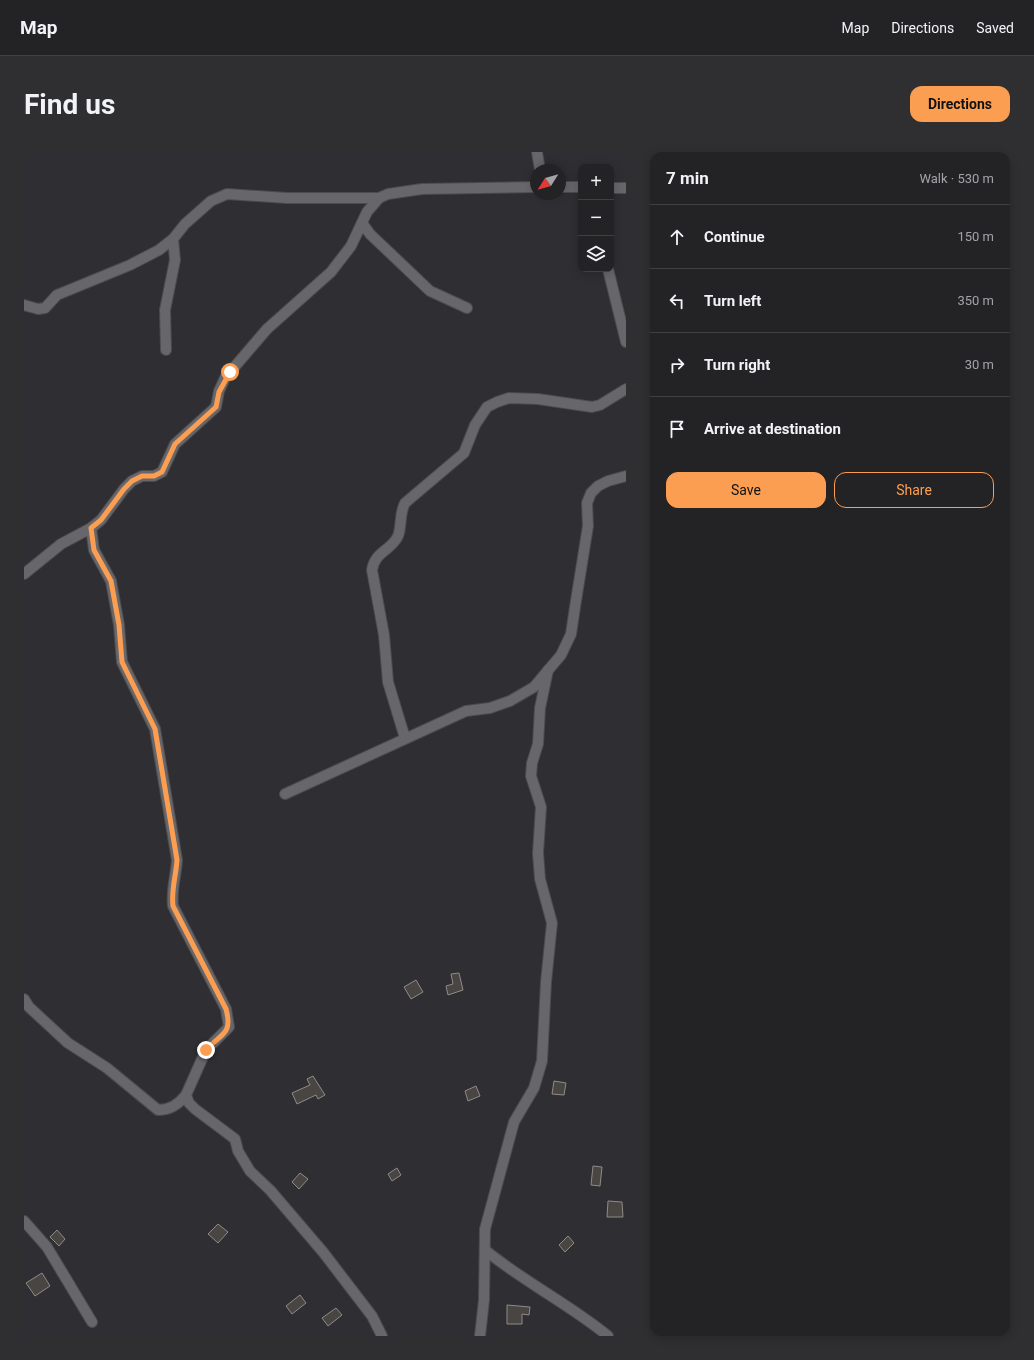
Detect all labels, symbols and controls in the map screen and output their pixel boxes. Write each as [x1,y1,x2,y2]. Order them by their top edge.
text: Map [20,16,58,39]
text: Map [842,20,869,36]
text: Directions [891,20,954,36]
text: Saved [976,20,1014,36]
button: Directions [910,86,1010,122]
text: Find us [24,88,115,121]
north arrow [530,164,566,200]
map controls [578,164,614,272]
button: + [578,164,614,200]
text: 7 min [666,168,709,188]
text: Walk · 530 m [919,171,994,186]
button: − [578,200,614,236]
icon: ahead [666,226,688,248]
text: Continue [704,228,765,246]
text: 150 m [957,229,994,244]
button: layers [578,236,614,272]
icon: left [666,290,688,312]
text: Turn left [704,292,761,310]
text: 350 m [957,293,994,308]
icon: right [666,354,688,376]
text: Turn right [704,356,770,374]
text: 30 m [965,357,994,372]
route start [221,363,239,381]
icon: arrive [666,418,688,440]
text: Arrive at destination [704,420,841,438]
button: Save [666,472,826,508]
button: Share [834,472,994,508]
route end [197,1041,215,1059]

